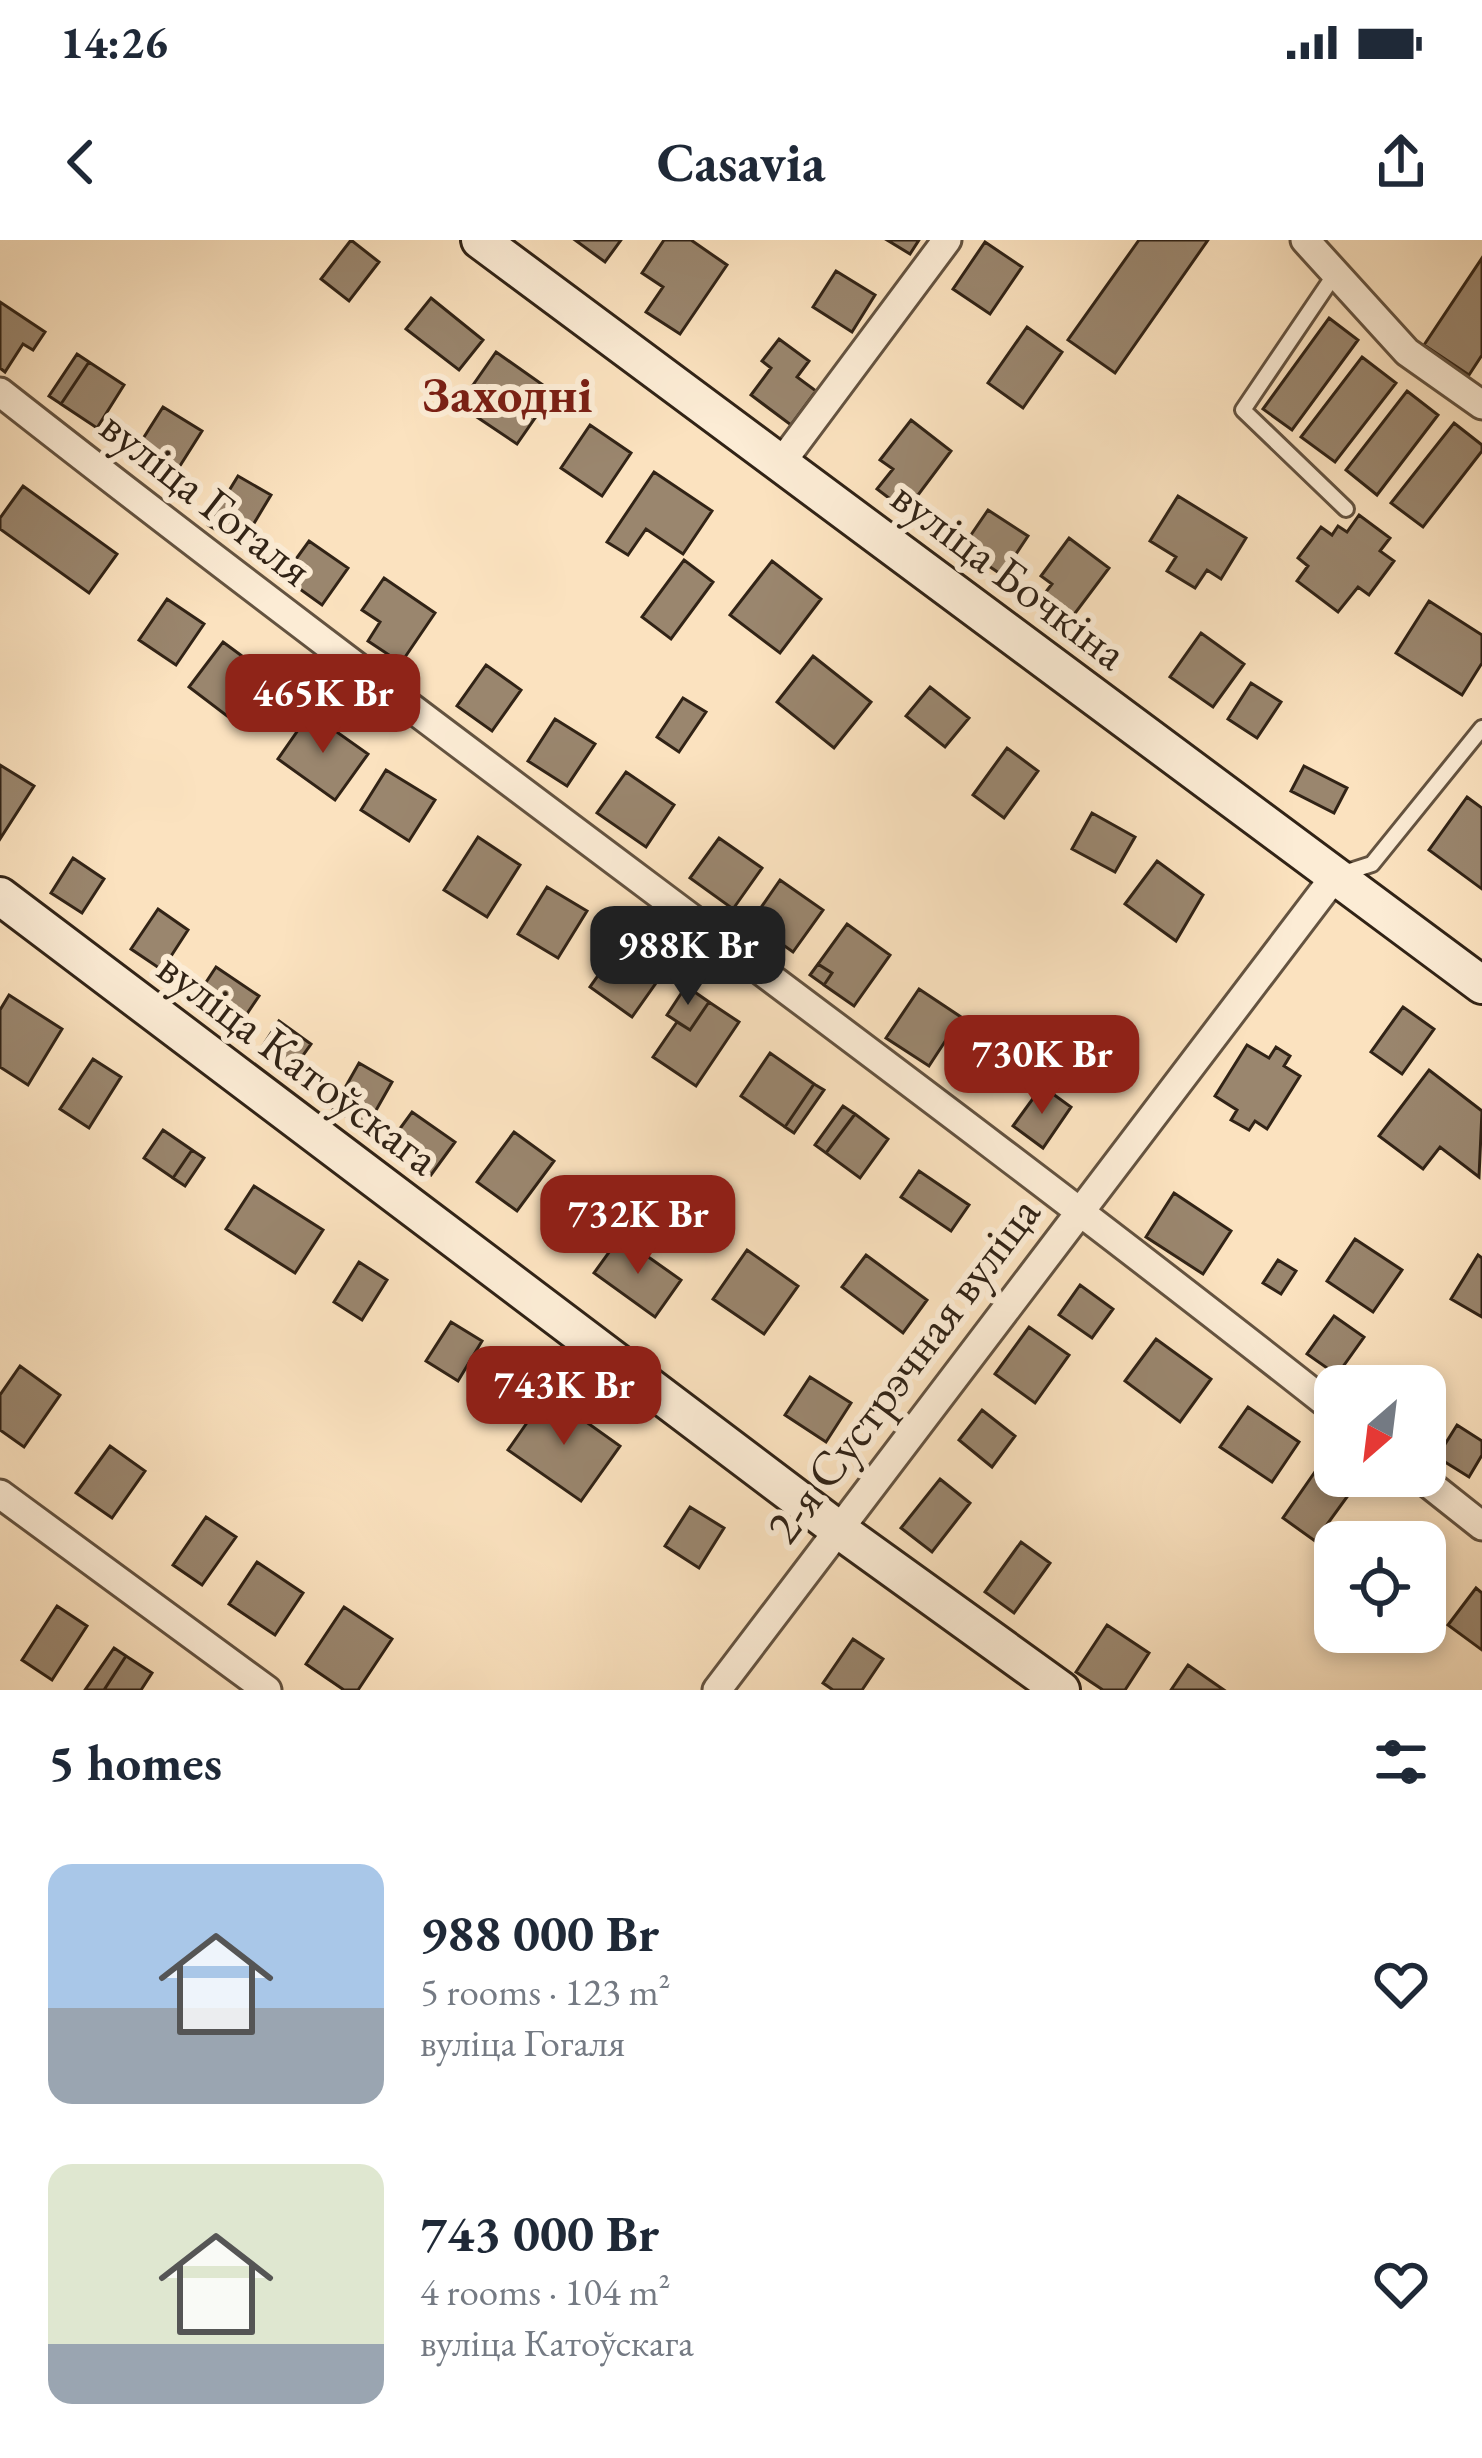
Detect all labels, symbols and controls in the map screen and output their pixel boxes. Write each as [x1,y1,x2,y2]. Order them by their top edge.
text: 14:26 [60,13,168,71]
text: Casavia [657,127,825,197]
icon: back [48,129,114,195]
icon: share [1368,129,1434,195]
district label: Заходні [422,361,592,427]
street label: вуліца Гогаля [88,395,326,599]
street label: вуліца Бочкіна [880,465,1141,684]
pin: 465K Br [212,654,434,756]
text: 465K Br [252,667,394,718]
pin: 988K Br [577,906,799,1008]
text: 988K Br [617,919,759,970]
street label: вуліца Катоўскага [146,936,453,1189]
pin: 730K Br [931,1015,1153,1117]
text: 730K Br [971,1028,1113,1079]
pin: 732K Br [527,1175,749,1277]
street label: 2-я Сустрэчная вуліца [751,1182,1053,1555]
text: 732K Br [567,1188,709,1239]
pin: 743K Br [453,1346,675,1448]
text: 743K Br [493,1359,635,1410]
north arrow [1314,1365,1446,1497]
map controls [1314,1365,1446,1653]
button: locate [1314,1521,1446,1653]
text: 5 homes [48,1729,222,1795]
icon: filters [1368,1729,1434,1795]
text: 988 000 Br [420,1900,659,1966]
icon: home [144,1912,288,2056]
icon: heart [1368,1951,1434,2017]
text: 5 rooms · 123 m² [420,1966,671,2017]
text: вуліца Гогаля [420,2017,625,2068]
text: 743 000 Br [420,2200,659,2266]
icon: home [144,2212,288,2356]
icon: heart [1368,2251,1434,2317]
text: 4 rooms · 104 m² [420,2266,671,2317]
text: вуліца Катоўскага [420,2317,694,2368]

